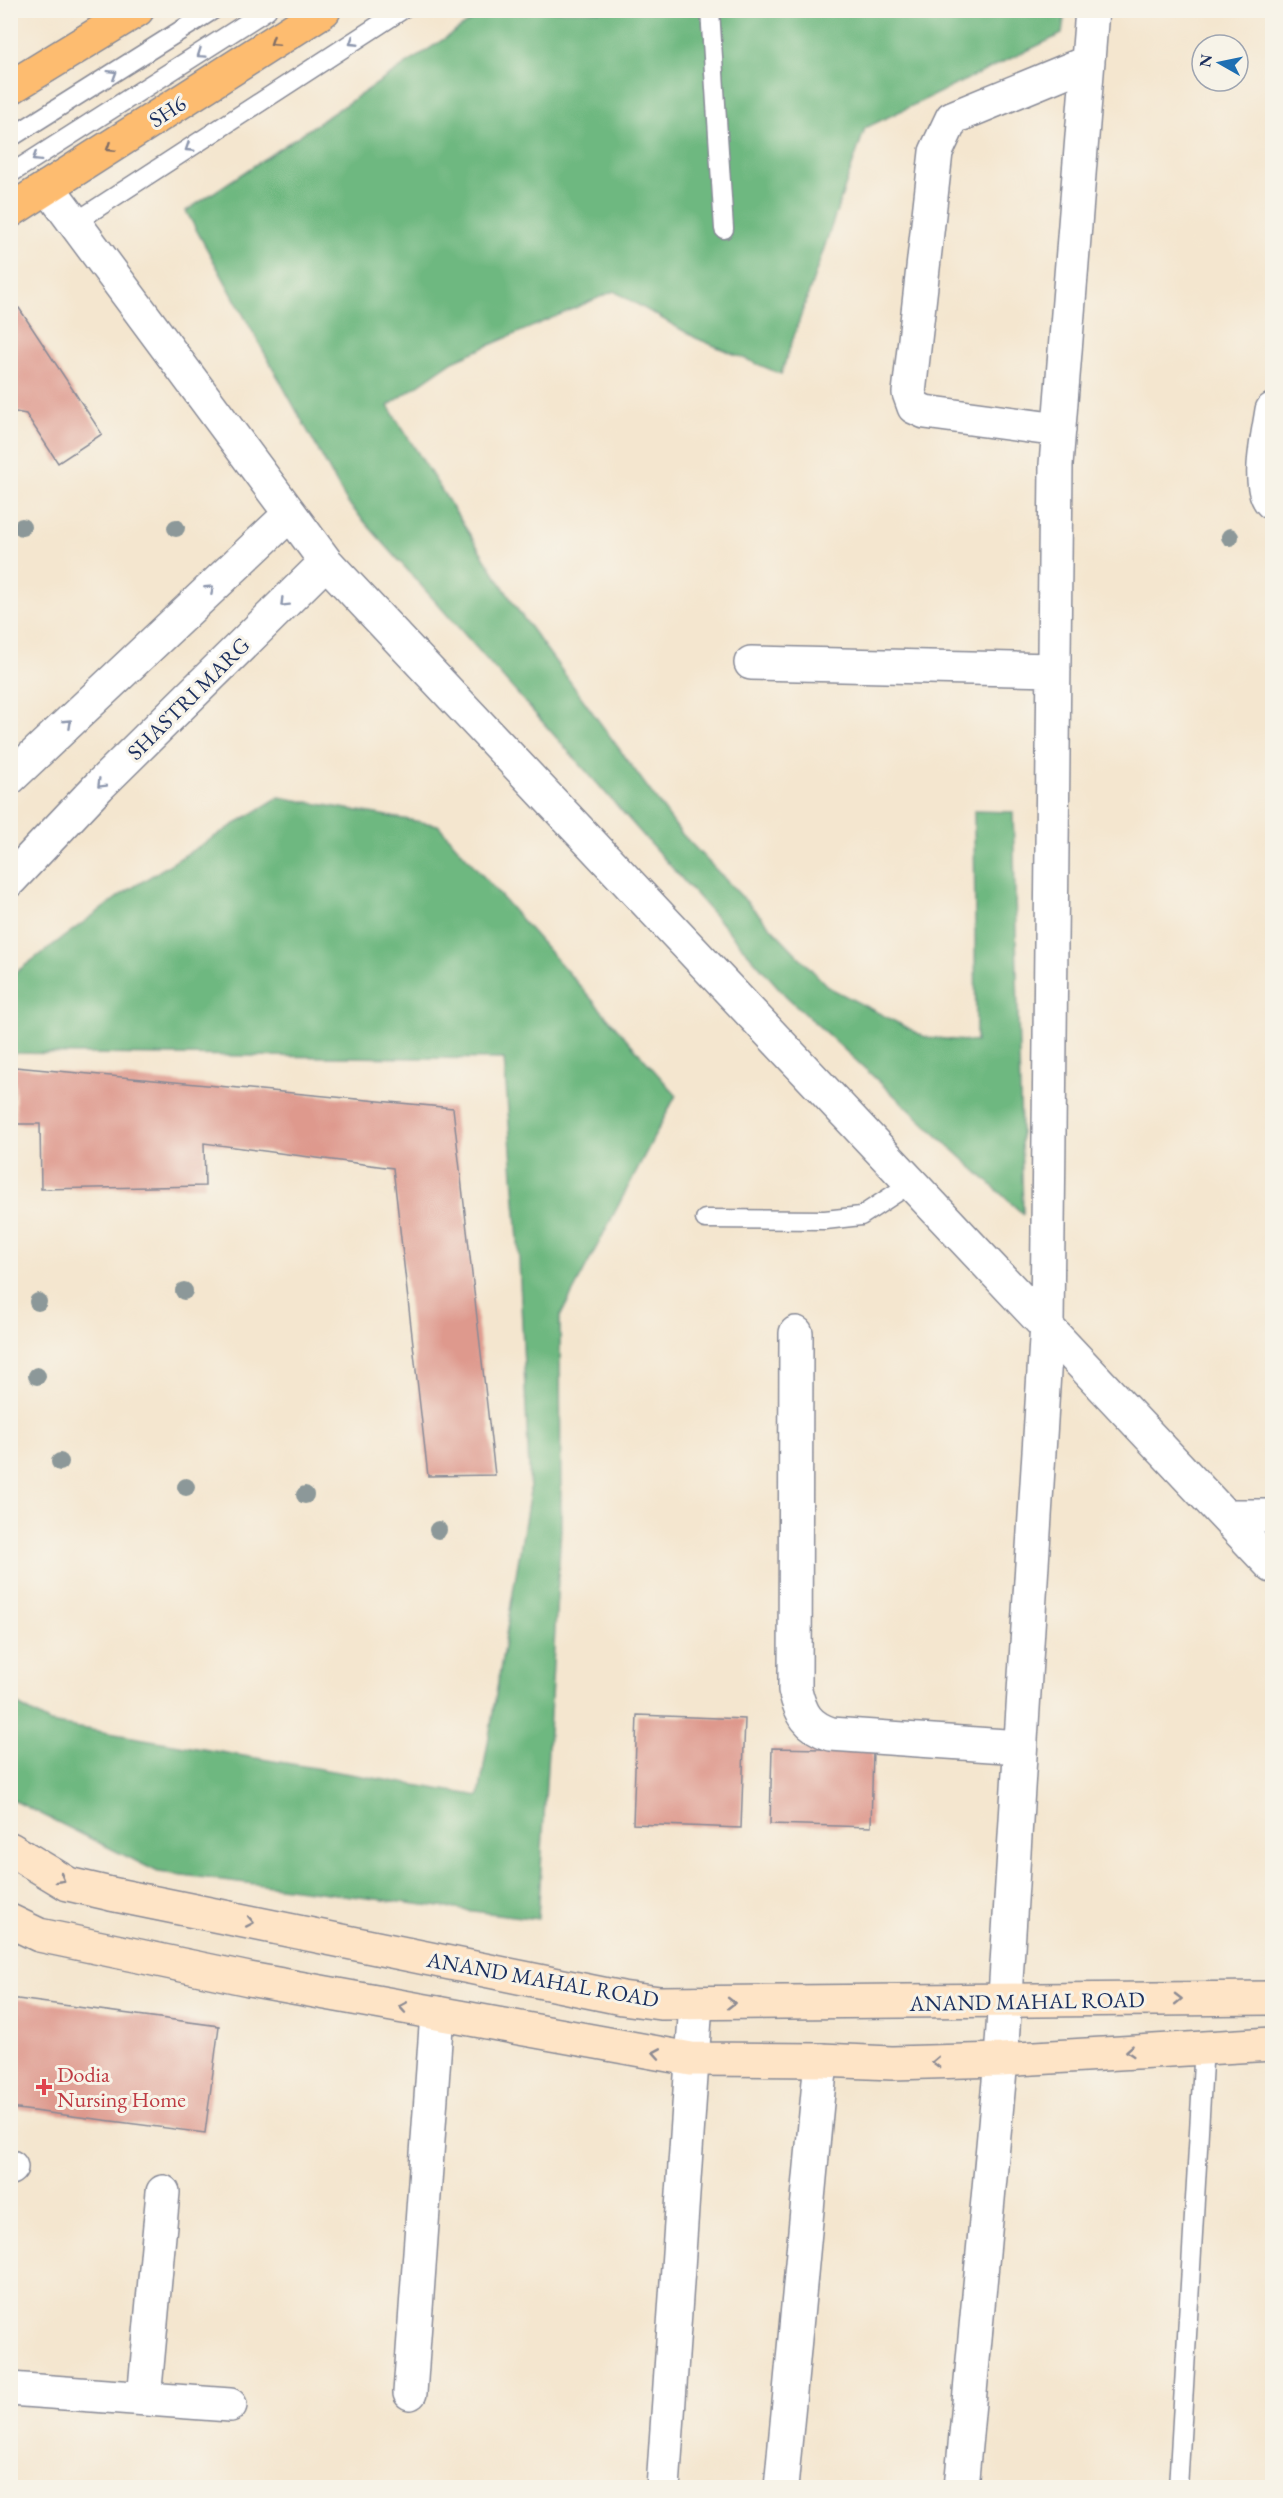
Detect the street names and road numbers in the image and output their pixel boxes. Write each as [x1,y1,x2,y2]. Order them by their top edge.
street label: SH6 [143,89,192,134]
street label: SHASTRI MARG [121,631,256,766]
street label: ANAND MAHAL ROAD [424,1945,661,2014]
street label: ANAND MAHAL ROAD [908,1985,1145,2018]

